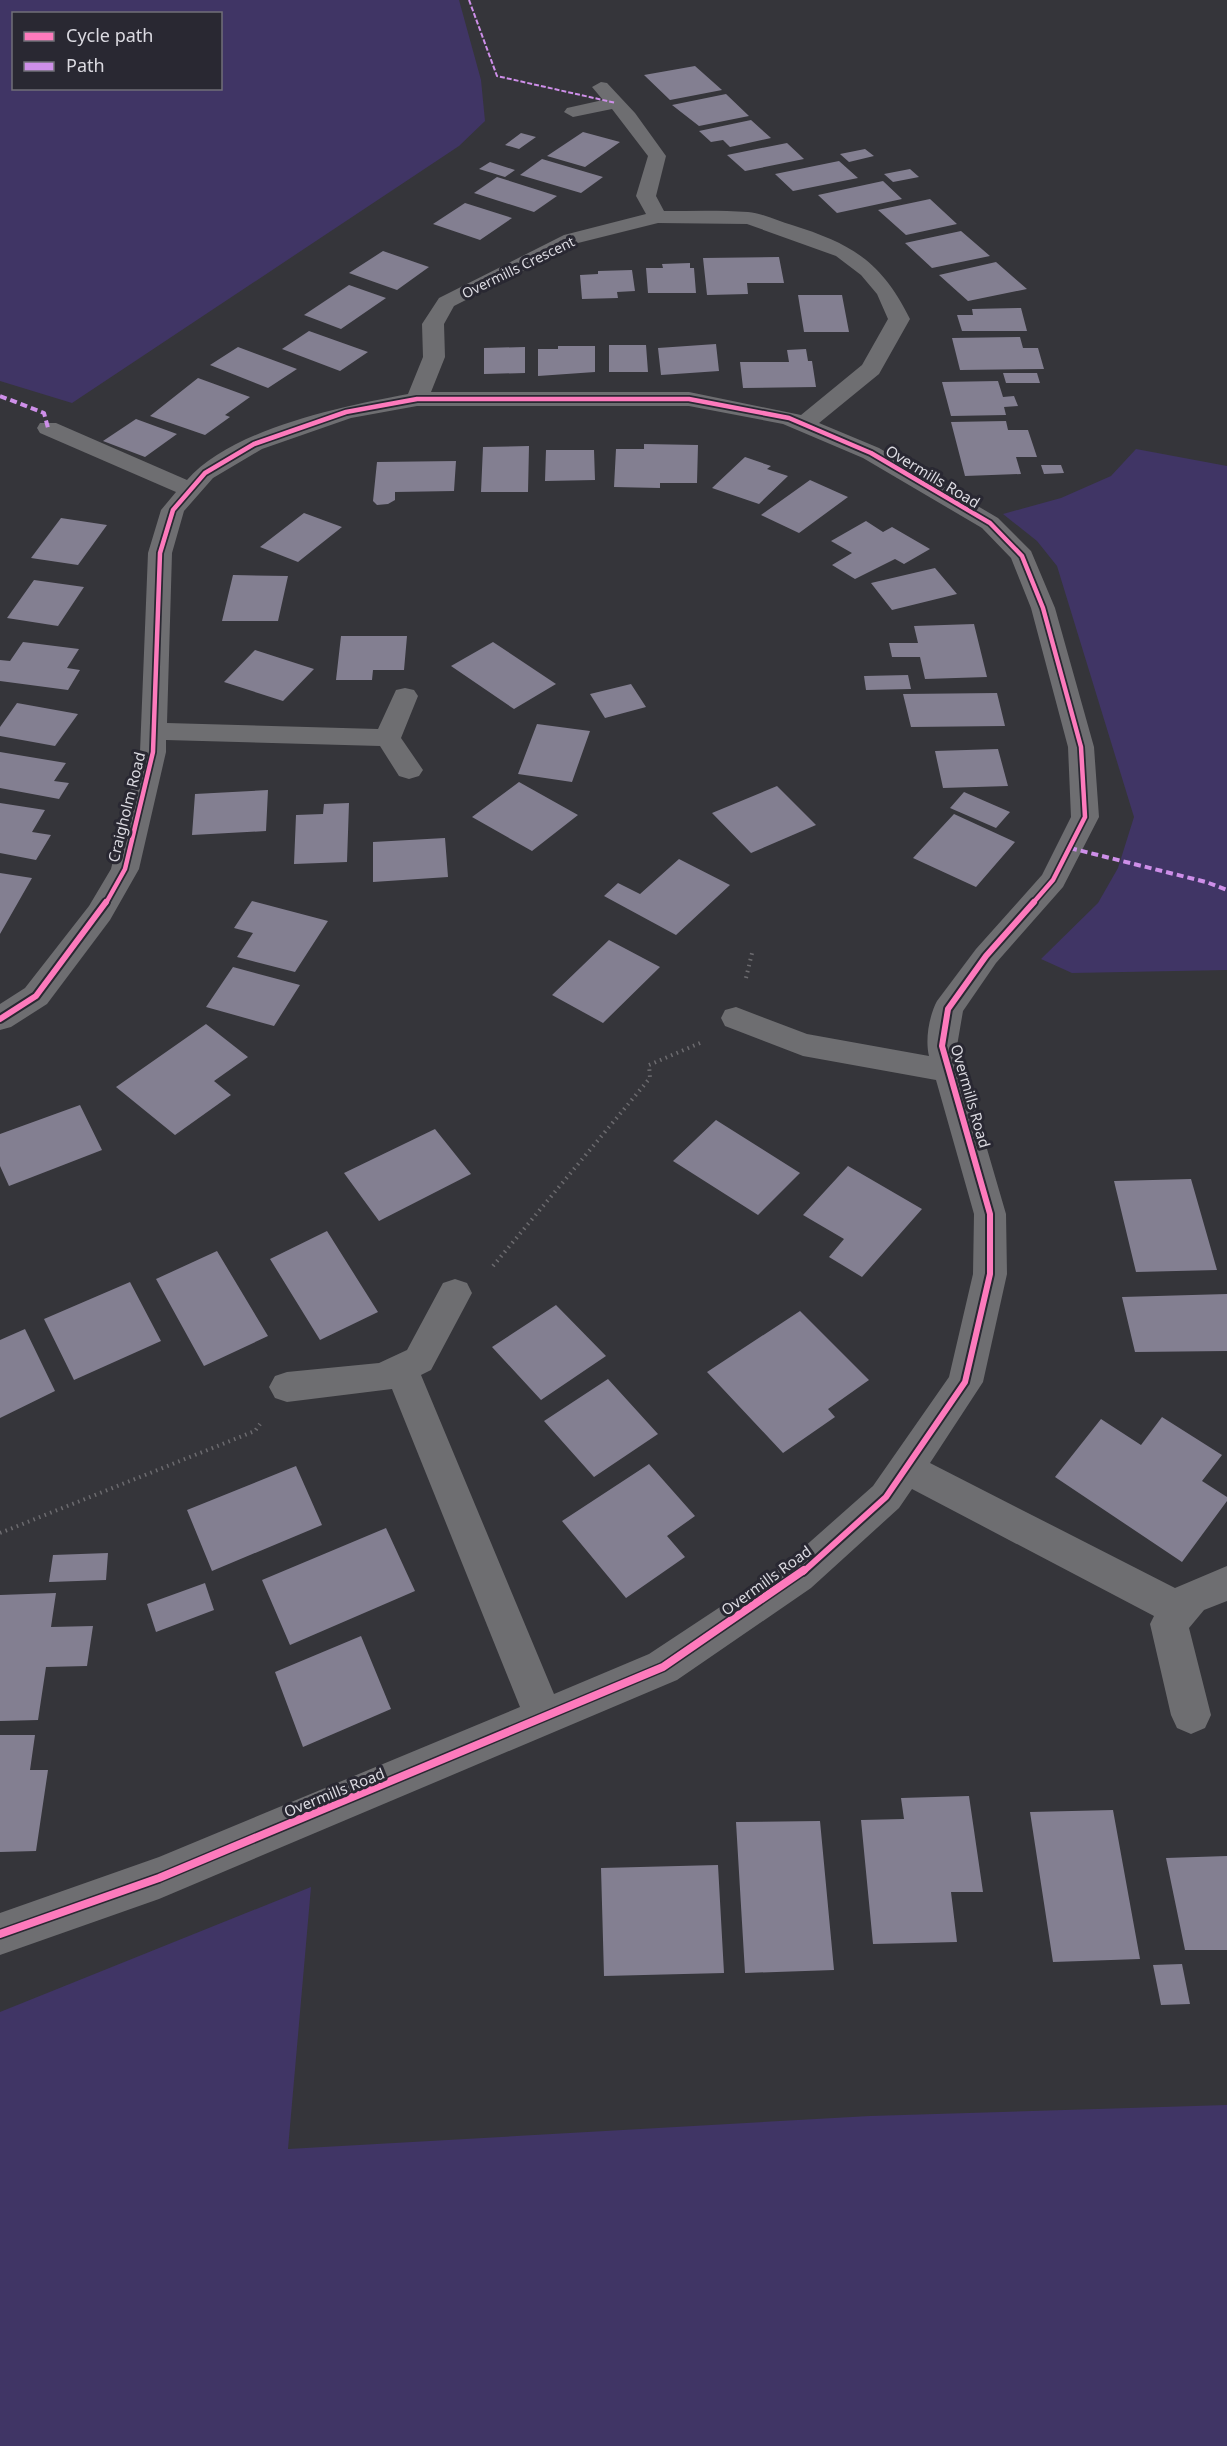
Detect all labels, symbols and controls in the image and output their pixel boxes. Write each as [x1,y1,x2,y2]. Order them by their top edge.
legend [12,12,222,90]
text: Cycle path [66,23,153,47]
text: Path [66,53,105,77]
street label: Overmills Crescent [458,231,578,303]
street label: Overmills Road [882,440,984,512]
street label: Craigholm Road [103,750,149,864]
street label: Overmills Road [947,1042,995,1150]
street label: Overmills Road [717,1541,815,1619]
street label: Overmills Road [281,1763,387,1821]

